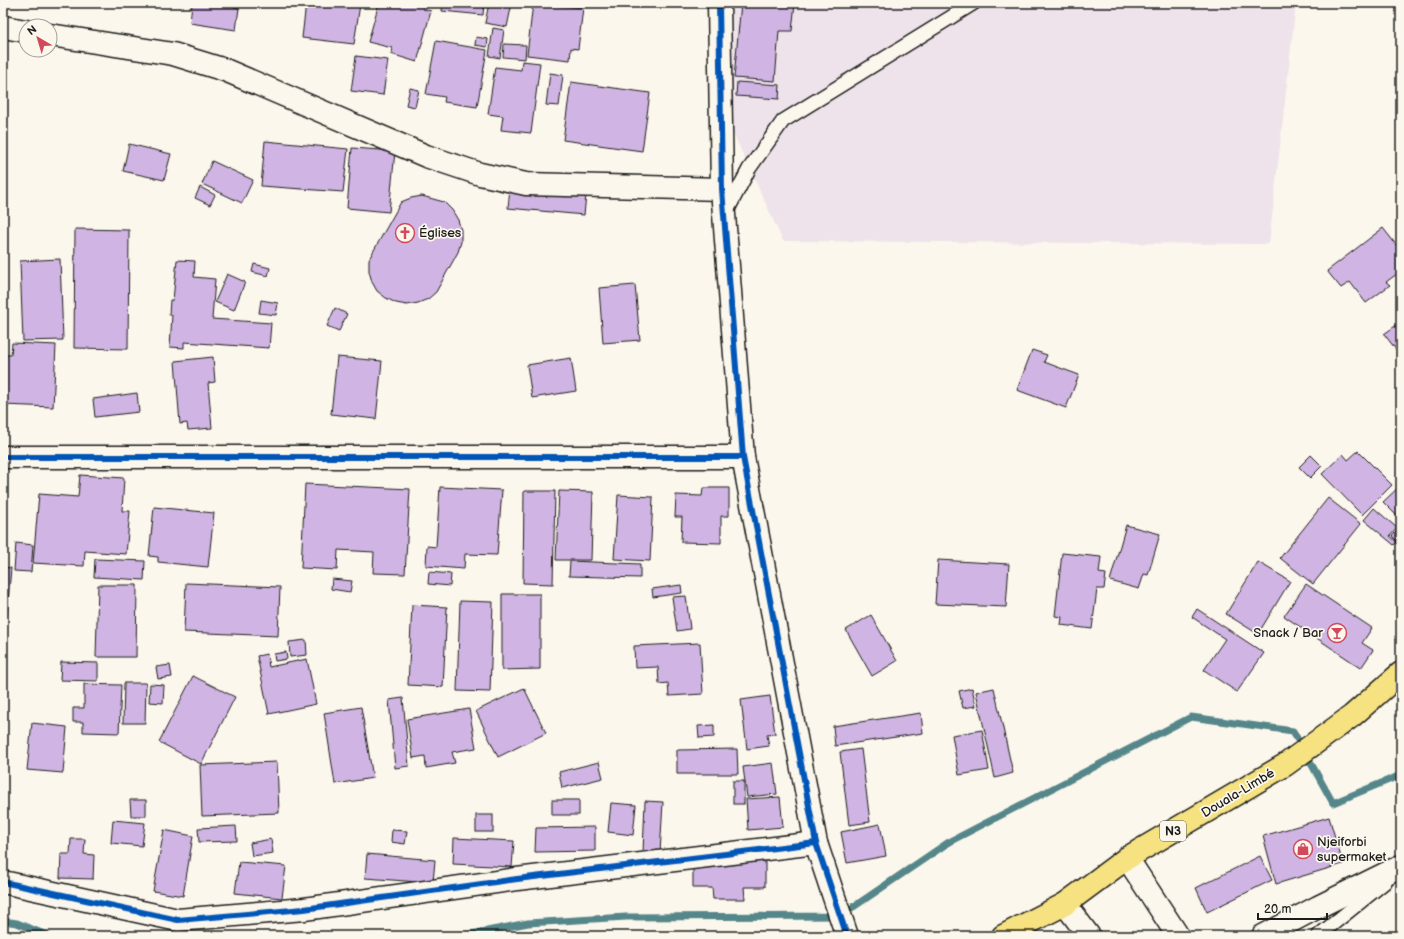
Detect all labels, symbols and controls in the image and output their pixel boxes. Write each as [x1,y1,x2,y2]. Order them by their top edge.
north arrow [18,18,58,58]
text: N [25,23,39,38]
church icon: Églises [394,222,416,244]
place label: Églises [419,225,462,241]
bar icon: Snack / Bar [1326,622,1348,644]
place label: Snack / Bar [1253,625,1323,641]
street label: Douala-Limbé [1198,765,1278,821]
road number: N3 [1160,821,1186,841]
place label: Njeiforbi supermaket [1317,834,1387,865]
shop icon: Njeiforbi supermaket [1292,838,1314,860]
scale bar [1258,895,1327,921]
text: 20 m [1264,902,1291,917]

